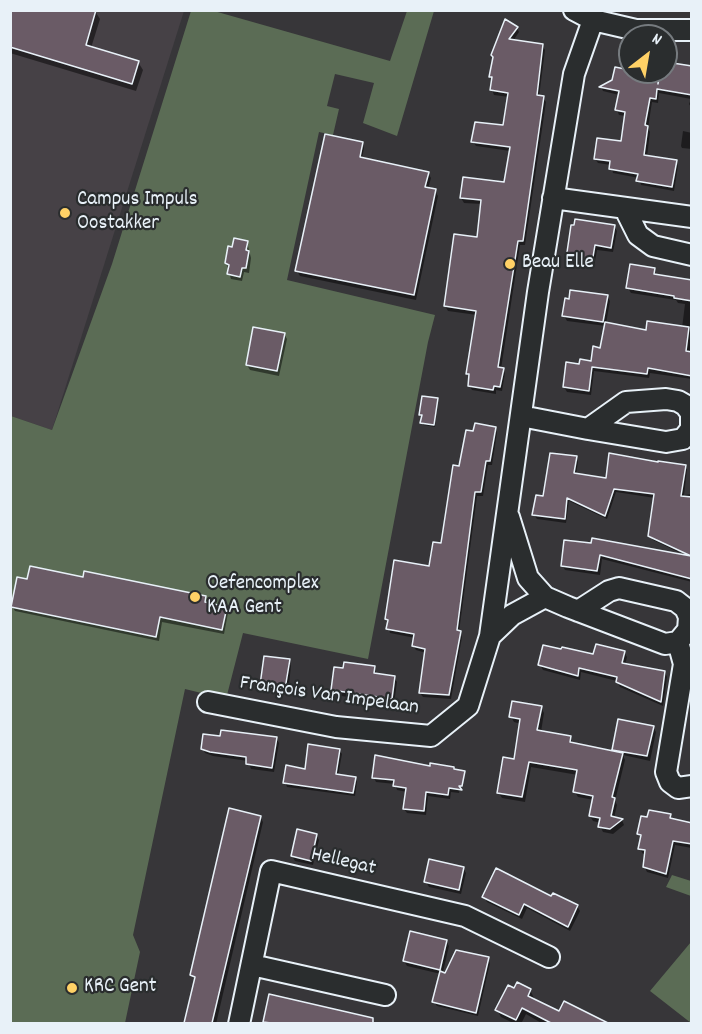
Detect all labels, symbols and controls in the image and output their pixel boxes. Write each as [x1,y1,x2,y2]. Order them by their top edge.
north arrow [618,24,678,84]
text: N [647,28,666,52]
place label: Campus Impuls Oostakker [77,188,198,238]
marker: Campus Impuls Oostakker [58,206,72,220]
place label: Beau Elle [522,251,594,277]
marker: Beau Elle [503,257,517,271]
place label: Oefencomplex KAA Gent [207,572,319,622]
marker: Oefencomplex KAA Gent [188,590,202,604]
street label: François Van Impelaan [238,672,420,722]
street label: Hellegat [308,843,378,883]
place label: KRC Gent [84,975,156,1001]
marker: KRC Gent [65,981,79,995]

